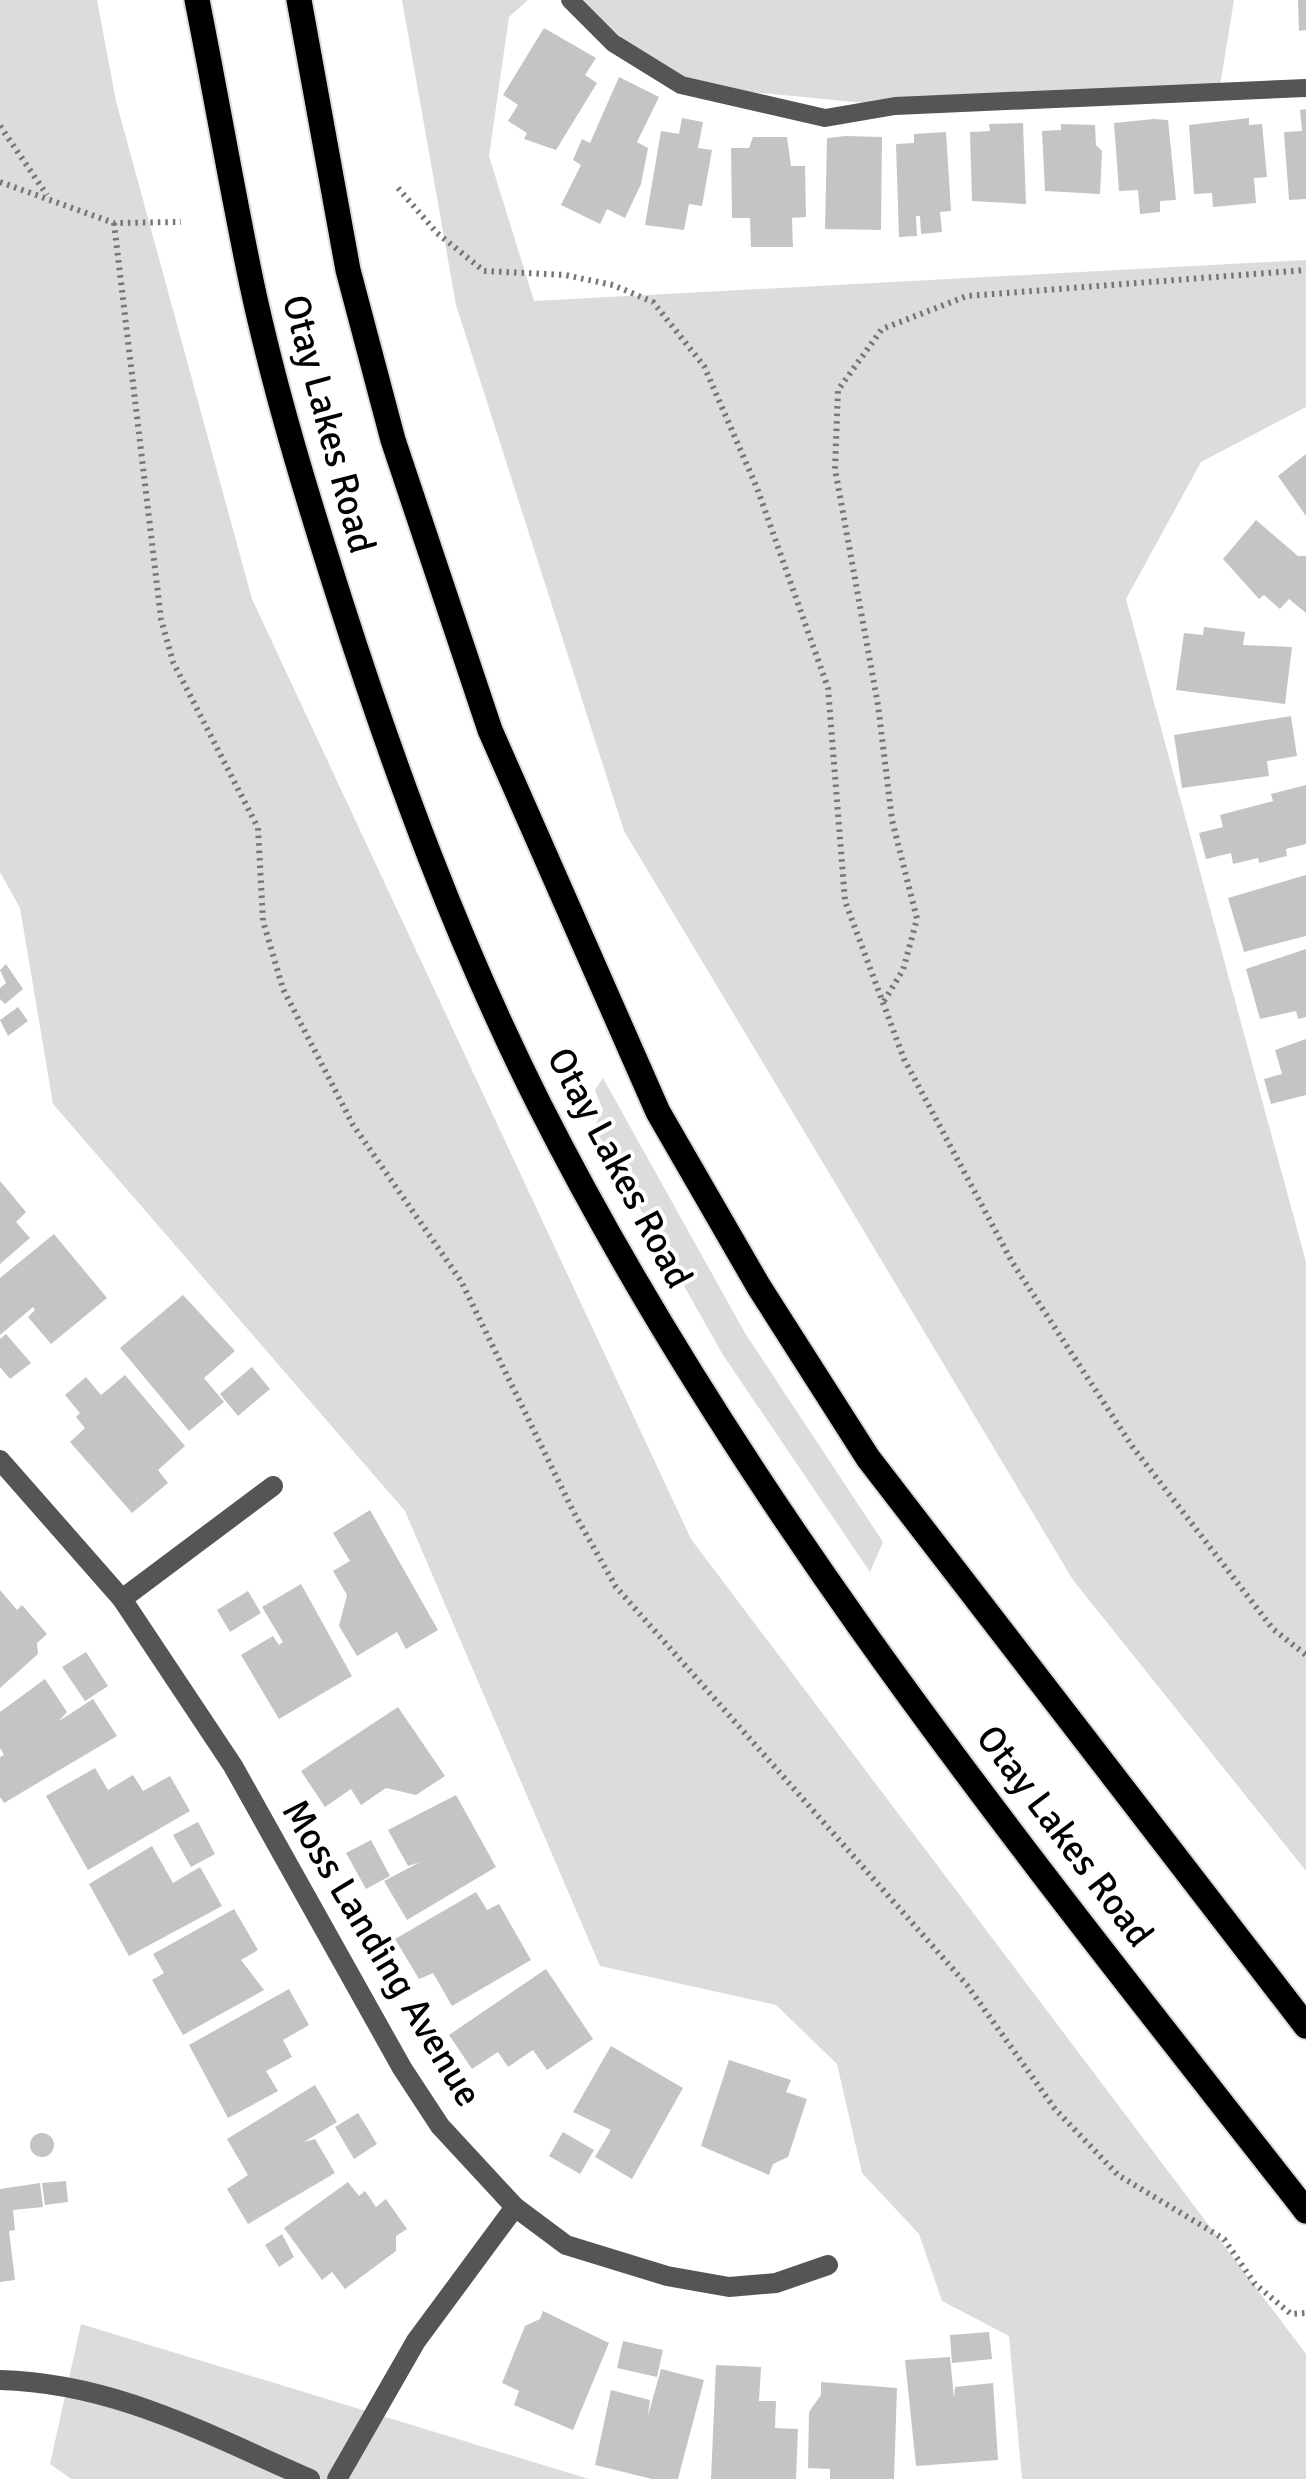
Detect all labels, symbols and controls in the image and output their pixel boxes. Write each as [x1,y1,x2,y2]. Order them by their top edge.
street label: Otay Lakes Road [272,290,386,558]
street label: Otay Lakes Road [537,1040,703,1296]
street label: Otay Lakes Road [966,1716,1164,1956]
street label: Moss Landing Avenue [272,1791,492,2115]

